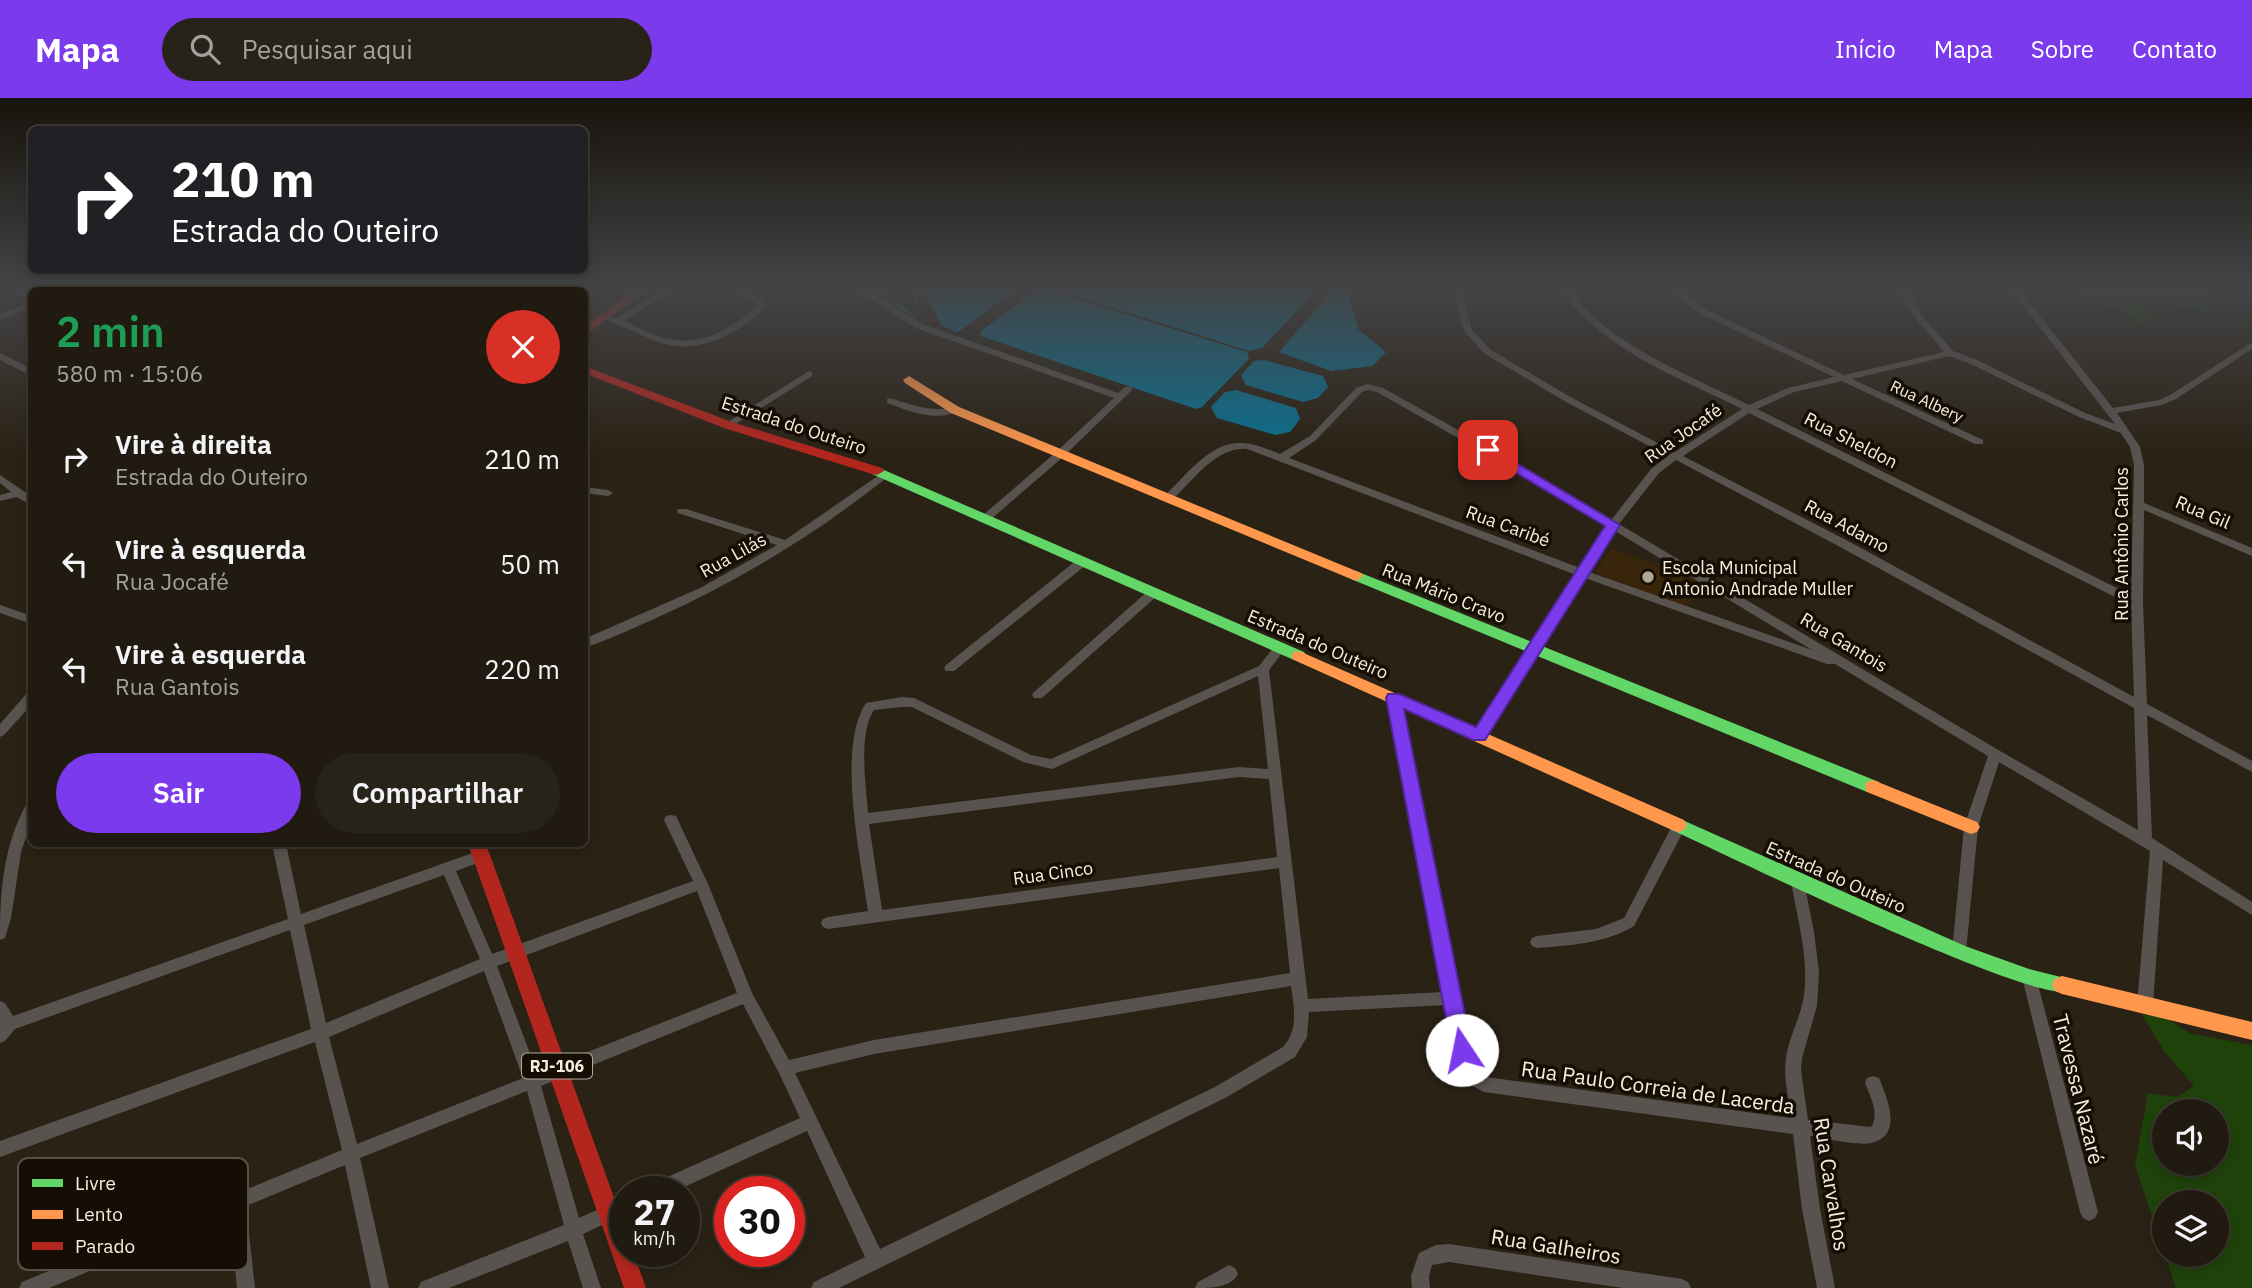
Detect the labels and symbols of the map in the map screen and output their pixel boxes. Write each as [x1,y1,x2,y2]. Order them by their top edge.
street label: Rua Albery [1887,375,1967,427]
street label: Estrada do Outeiro [719,391,869,459]
street label: Rua Jocafé [1640,398,1726,468]
street label: Rua Sheldon [1800,407,1902,473]
pin [1458,420,1518,480]
street label: Rua Antônio Carlos [2110,467,2133,621]
street label: Rua Gil [2172,490,2234,534]
street label: Rua Adamo [1801,494,1893,558]
street label: Rua Caribé [1463,500,1553,552]
street label: Rua Lilás [696,527,770,583]
place label: Escola Municipal Antonio Andrade Muller [1662,556,1853,600]
street label: Rua Mário Cravo [1379,558,1509,628]
marker: Escola Municipal Antonio Andrade Muller [1640,569,1656,585]
street label: Estrada do Outeiro [1244,604,1392,684]
street label: Rua Gantois [1796,607,1892,677]
street label: Estrada do Outeiro [1762,836,1910,918]
street label: Rua Cinco [1012,856,1094,890]
street label: Travessa Nazaré [2047,1011,2111,1167]
position arrow [1425,1013,1499,1087]
road number: RJ-106 [522,1054,592,1078]
street label: Rua Paulo Correia de Lacerda [1519,1054,1797,1120]
street label: Rua Carvalhos [1808,1115,1856,1253]
legend [18,1158,248,1270]
text: Livre [75,1171,116,1195]
speed limit sign: 30 [714,1176,805,1267]
text: Lento [75,1202,123,1226]
street label: Rua Galheiros [1489,1222,1623,1270]
text: Parado [75,1234,135,1258]

